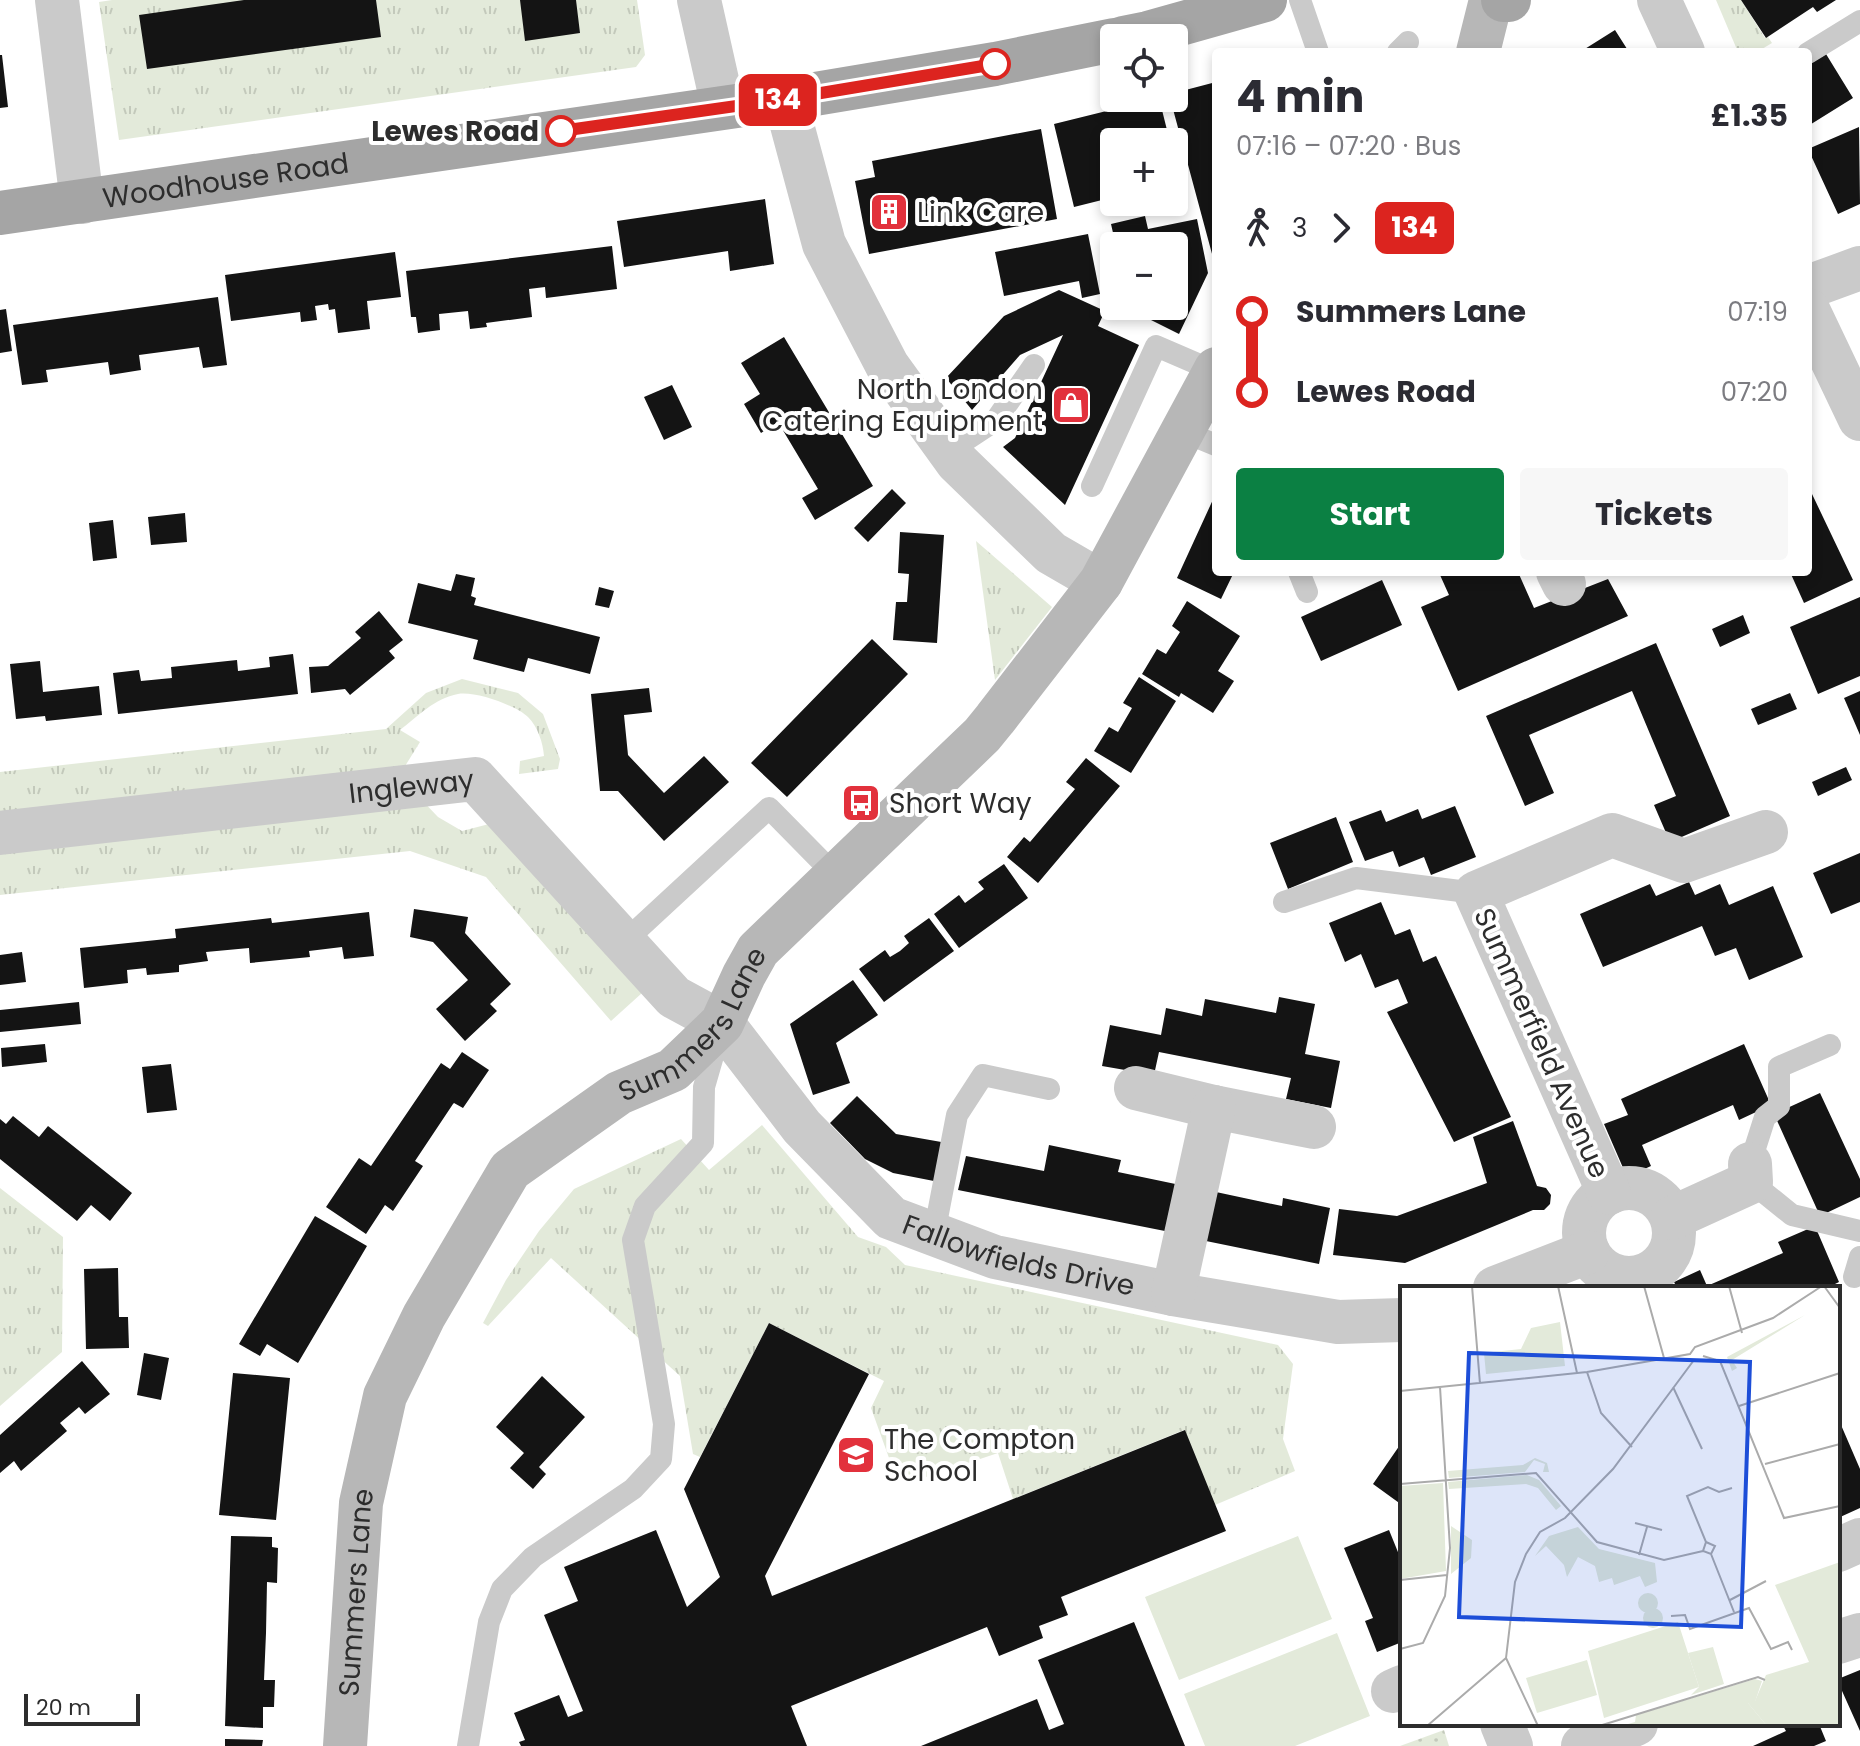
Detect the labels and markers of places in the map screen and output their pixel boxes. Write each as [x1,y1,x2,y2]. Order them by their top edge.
unlabelled marker [980,49,1010,79]
place label: Lewes Road [371,112,539,151]
marker: Lewes Road [546,116,576,146]
building icon: Link Care [868,191,910,233]
place label: Link Care [917,193,1044,232]
place label: North London Catering Equipment [762,370,1043,441]
shop icon: North London Catering Equipment [1050,384,1092,426]
bus stop icon: Short Way [840,782,882,824]
place label: Short Way [889,784,1032,823]
place label: The Compton School [884,1420,1075,1491]
school or university icon: The Compton School [835,1434,877,1476]

